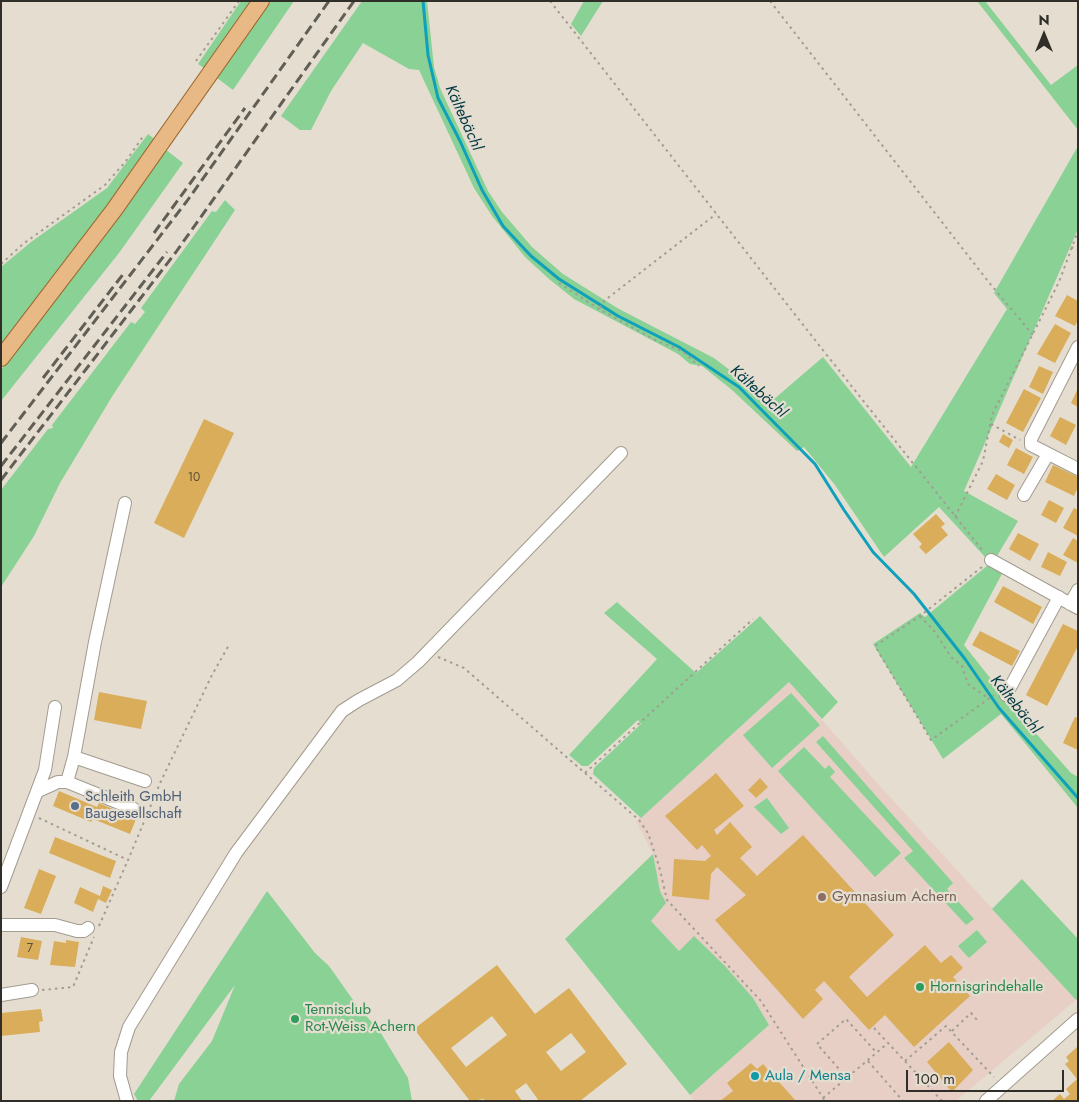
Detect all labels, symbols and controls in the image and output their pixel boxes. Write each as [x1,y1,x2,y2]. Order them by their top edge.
north arrow [1019,10,1069,60]
text: N [1038,10,1050,30]
water label: Kältebächl [440,82,486,154]
water label: Kältebächl [726,362,790,422]
house number: 10 [188,471,200,485]
water label: Kältebächl [986,672,1044,738]
place label: Schleith GmbH Baugesellschaft [85,788,182,823]
marker: Schleith GmbH Baugesellschaft [69,800,81,812]
place label: Gymnasium Achern [832,888,957,906]
marker: Gymnasium Achern [816,891,828,903]
house number: 7 [27,942,33,956]
place label: Hornisgrindehalle [930,978,1043,996]
marker: Hornisgrindehalle [914,981,926,993]
place label: Tennisclub Rot-Weiss Achern [305,1001,416,1036]
marker: Tennisclub Rot-Weiss Achern [289,1013,301,1025]
scale bar [909,1060,1066,1092]
place label: Aula / Mensa [765,1067,851,1085]
text: 100 m [914,1068,955,1090]
marker: Aula / Mensa [749,1070,761,1082]

